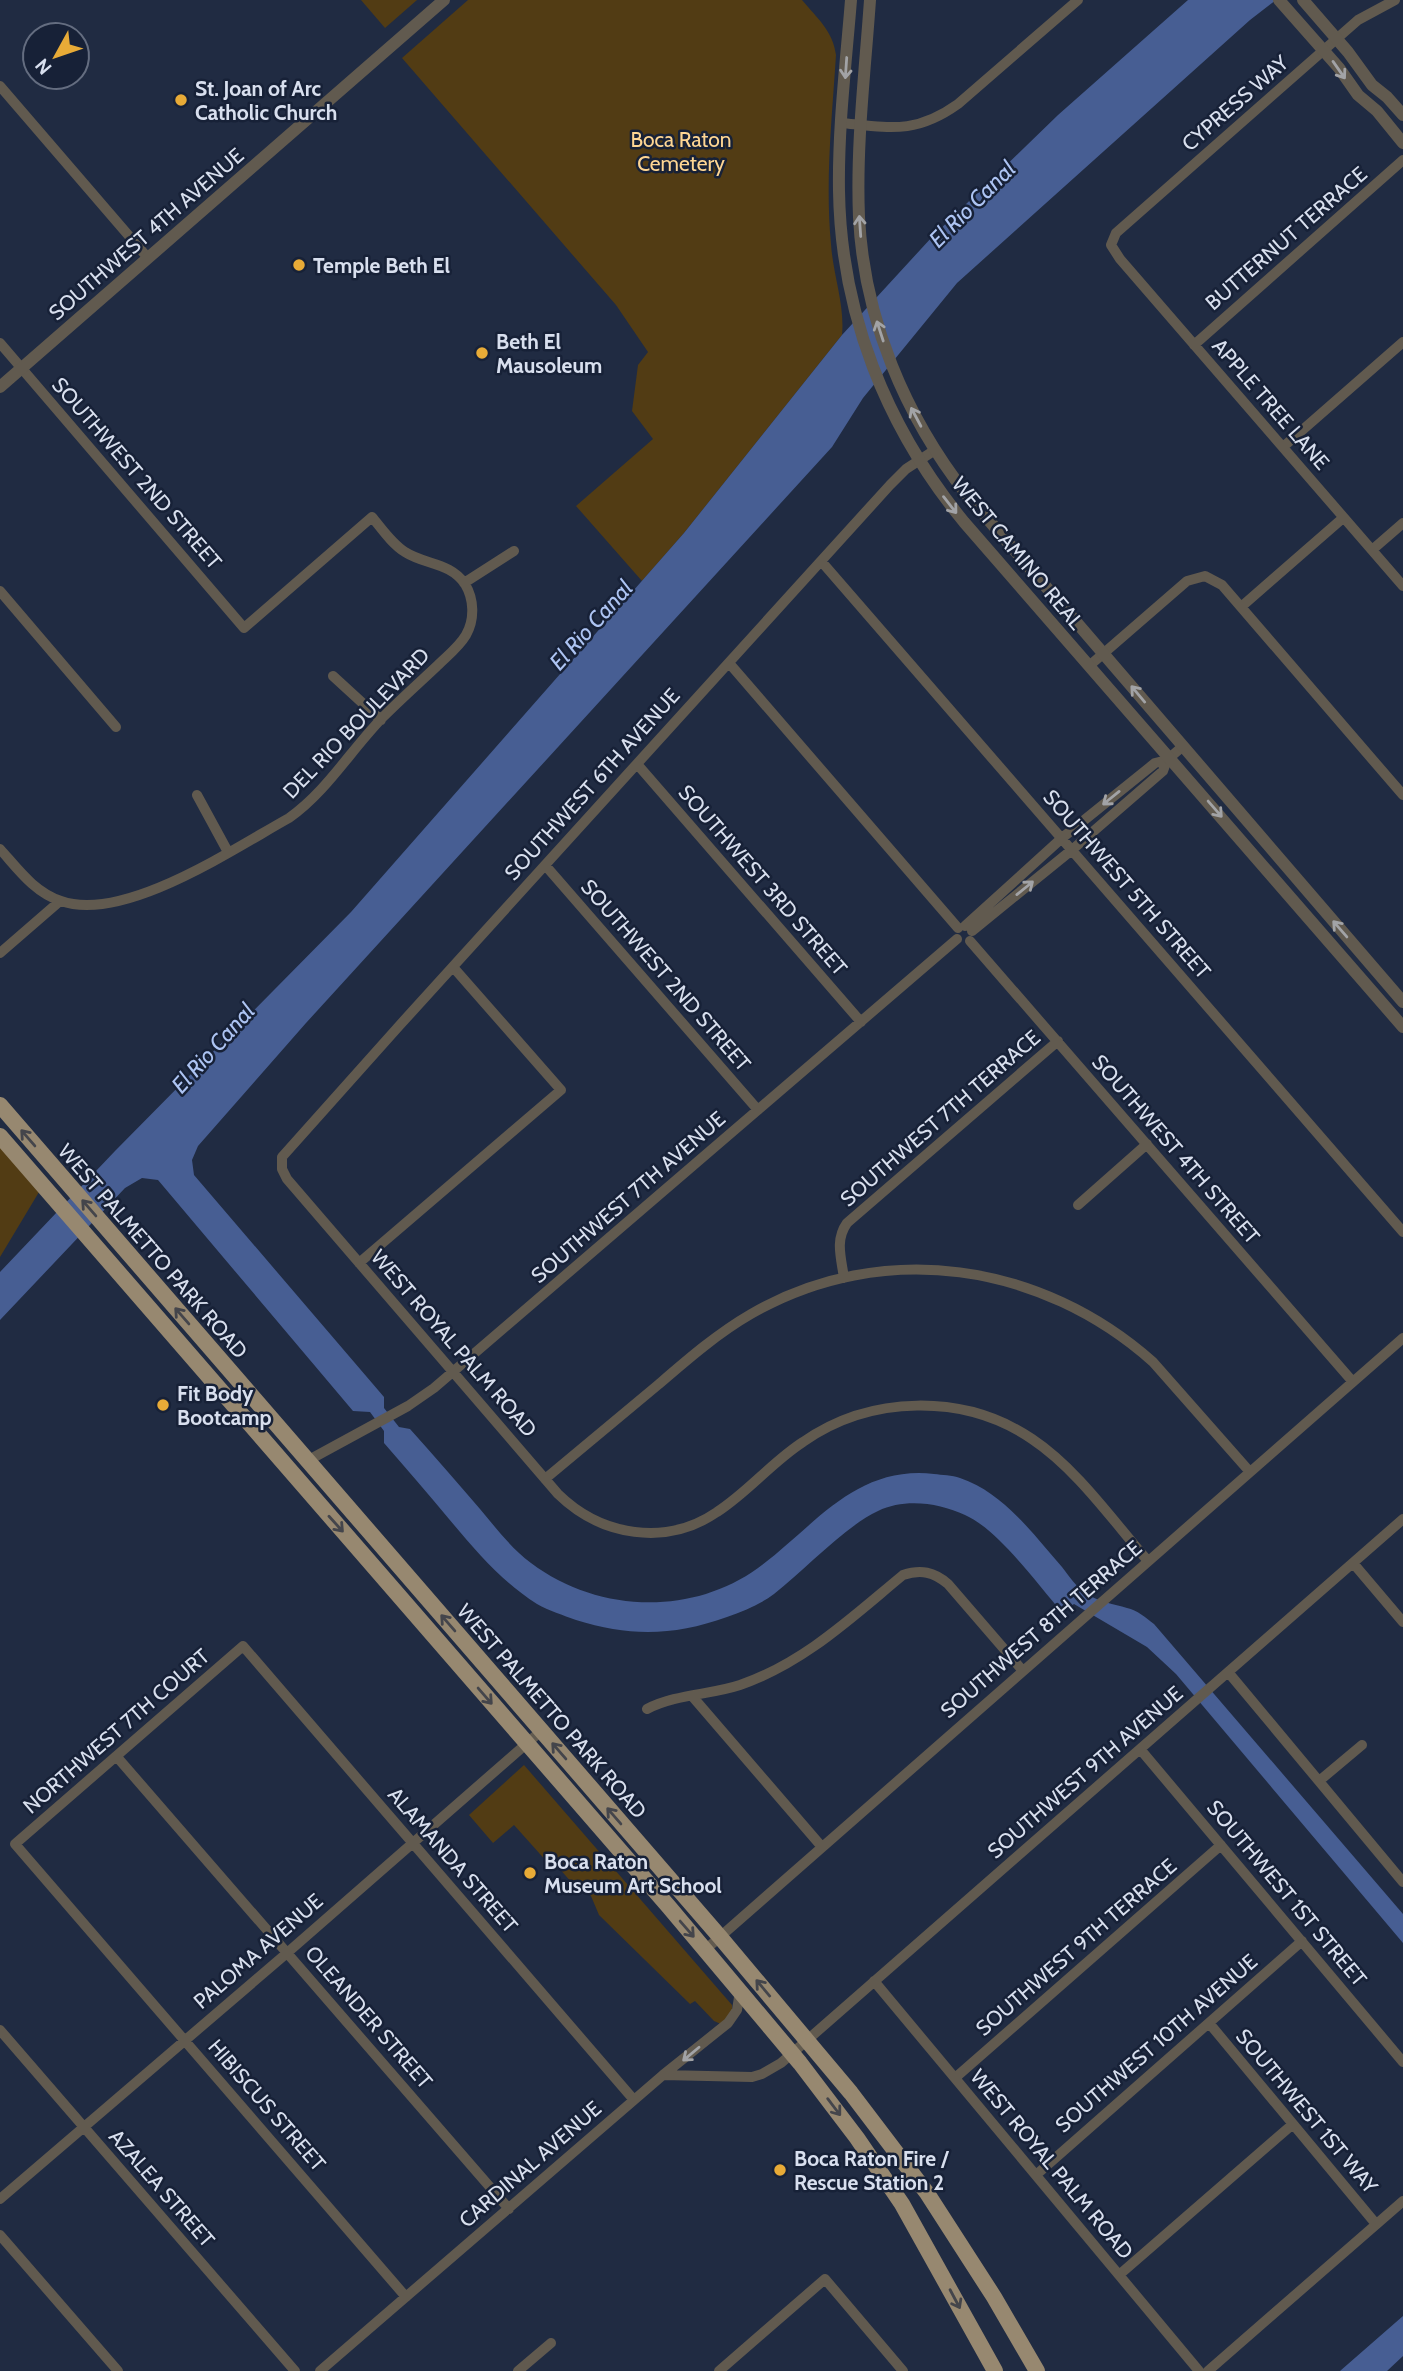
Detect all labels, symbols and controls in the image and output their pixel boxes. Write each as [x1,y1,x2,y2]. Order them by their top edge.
north arrow [21,21,91,91]
street label: CYPRESS WAY [1177,49,1294,156]
text: N [30,54,56,79]
one-way arrow [839,56,852,79]
one-way arrow [1332,60,1346,79]
place label: St. Joan of Arc Catholic Church [195,76,337,125]
marker: St. Joan of Arc Catholic Church [173,92,189,108]
park label: Boca Raton Cemetery [630,127,732,176]
street label: SOUTHWEST 4TH AVENUE [44,143,248,325]
water label: El Rio Canal [923,154,1022,253]
street label: BUTTERNUT TERRACE [1200,161,1372,315]
one-way arrow [853,216,866,238]
place label: Temple Beth El [313,253,451,278]
marker: Temple Beth El [291,257,307,273]
one-way arrow [873,320,886,342]
place label: Beth El Mausoleum [496,329,602,378]
street label: APPLE TREE LANE [1207,333,1335,475]
marker: Beth El Mausoleum [474,345,490,361]
street label: SOUTHWEST 2ND STREET [47,372,227,574]
one-way arrow [909,407,922,428]
street label: WEST CAMINO REAL [947,472,1089,635]
one-way arrow [943,495,958,513]
water label: El Rio Canal [543,574,639,676]
street label: DEL RIO BOULEVARD [278,642,434,804]
street label: SOUTHWEST 6TH AVENUE [499,683,685,885]
one-way arrow [1130,686,1146,704]
street label: SOUTHWEST 3RD STREET [674,780,852,980]
street label: SOUTHWEST 5TH STREET [1038,784,1216,984]
one-way arrow [1103,790,1121,806]
one-way arrow [1207,799,1223,817]
street label: SOUTHWEST 2ND STREET [576,874,756,1076]
one-way arrow [1016,880,1034,896]
one-way arrow [1332,921,1348,939]
water label: El Rio Canal [165,997,261,1099]
street label: SOUTHWEST 7TH TERRACE [835,1024,1045,1212]
street label: SOUTHWEST 4TH STREET [1087,1049,1265,1249]
street label: SOUTHWEST 7TH AVENUE [526,1106,730,1288]
one-way arrow [20,1129,36,1147]
street label: WEST PALMETTO PARK ROAD [53,1139,253,1363]
one-way arrow [81,1199,97,1217]
street label: WEST ROYAL PALM ROAD [366,1244,542,1442]
one-way arrow [174,1307,190,1325]
place label: Fit Body Bootcamp [177,1381,271,1430]
marker: Fit Body Bootcamp [155,1397,171,1413]
one-way arrow [328,1515,344,1533]
street label: SOUTHWEST 8TH TERRACE [935,1535,1147,1723]
street label: WEST PALMETTO PARK ROAD [452,1599,652,1823]
one-way arrow [440,1614,456,1632]
street label: NORTHWEST 7TH COURT [18,1643,214,1819]
street label: SOUTHWEST 9TH AVENUE [982,1681,1188,1863]
one-way arrow [477,1687,493,1705]
one-way arrow [551,1743,567,1761]
street label: ALAMANDA STREET [383,1782,523,1938]
street label: SOUTHWEST 1ST STREET [1202,1795,1372,1991]
one-way arrow [606,1807,622,1825]
place label: Boca Raton Museum Art School [544,1849,722,1898]
street label: SOUTHWEST 9TH TERRACE [971,1853,1181,2041]
marker: Boca Raton Museum Art School [522,1865,538,1881]
street label: PALOMA AVENUE [188,1888,328,2014]
one-way arrow [679,1919,695,1937]
street label: OLEANDER STREET [300,1941,438,2093]
street label: SOUTHWEST 10TH AVENUE [1050,1949,1262,2137]
one-way arrow [755,1979,771,1997]
street label: SOUTHWEST 1ST WAY [1231,2024,1384,2199]
street label: HIBISCUS STREET [203,2034,331,2176]
one-way arrow [682,2046,700,2062]
street label: WEST ROYAL PALM ROAD [965,2064,1139,2264]
street label: CARDINAL AVENUE [454,2095,606,2233]
one-way arrow [827,2097,842,2116]
street label: AZALEA STREET [104,2124,220,2252]
place label: Boca Raton Fire / Rescue Station 2 [794,2146,950,2195]
marker: Boca Raton Fire / Rescue Station 2 [772,2162,788,2178]
one-way arrow [949,2288,963,2309]

